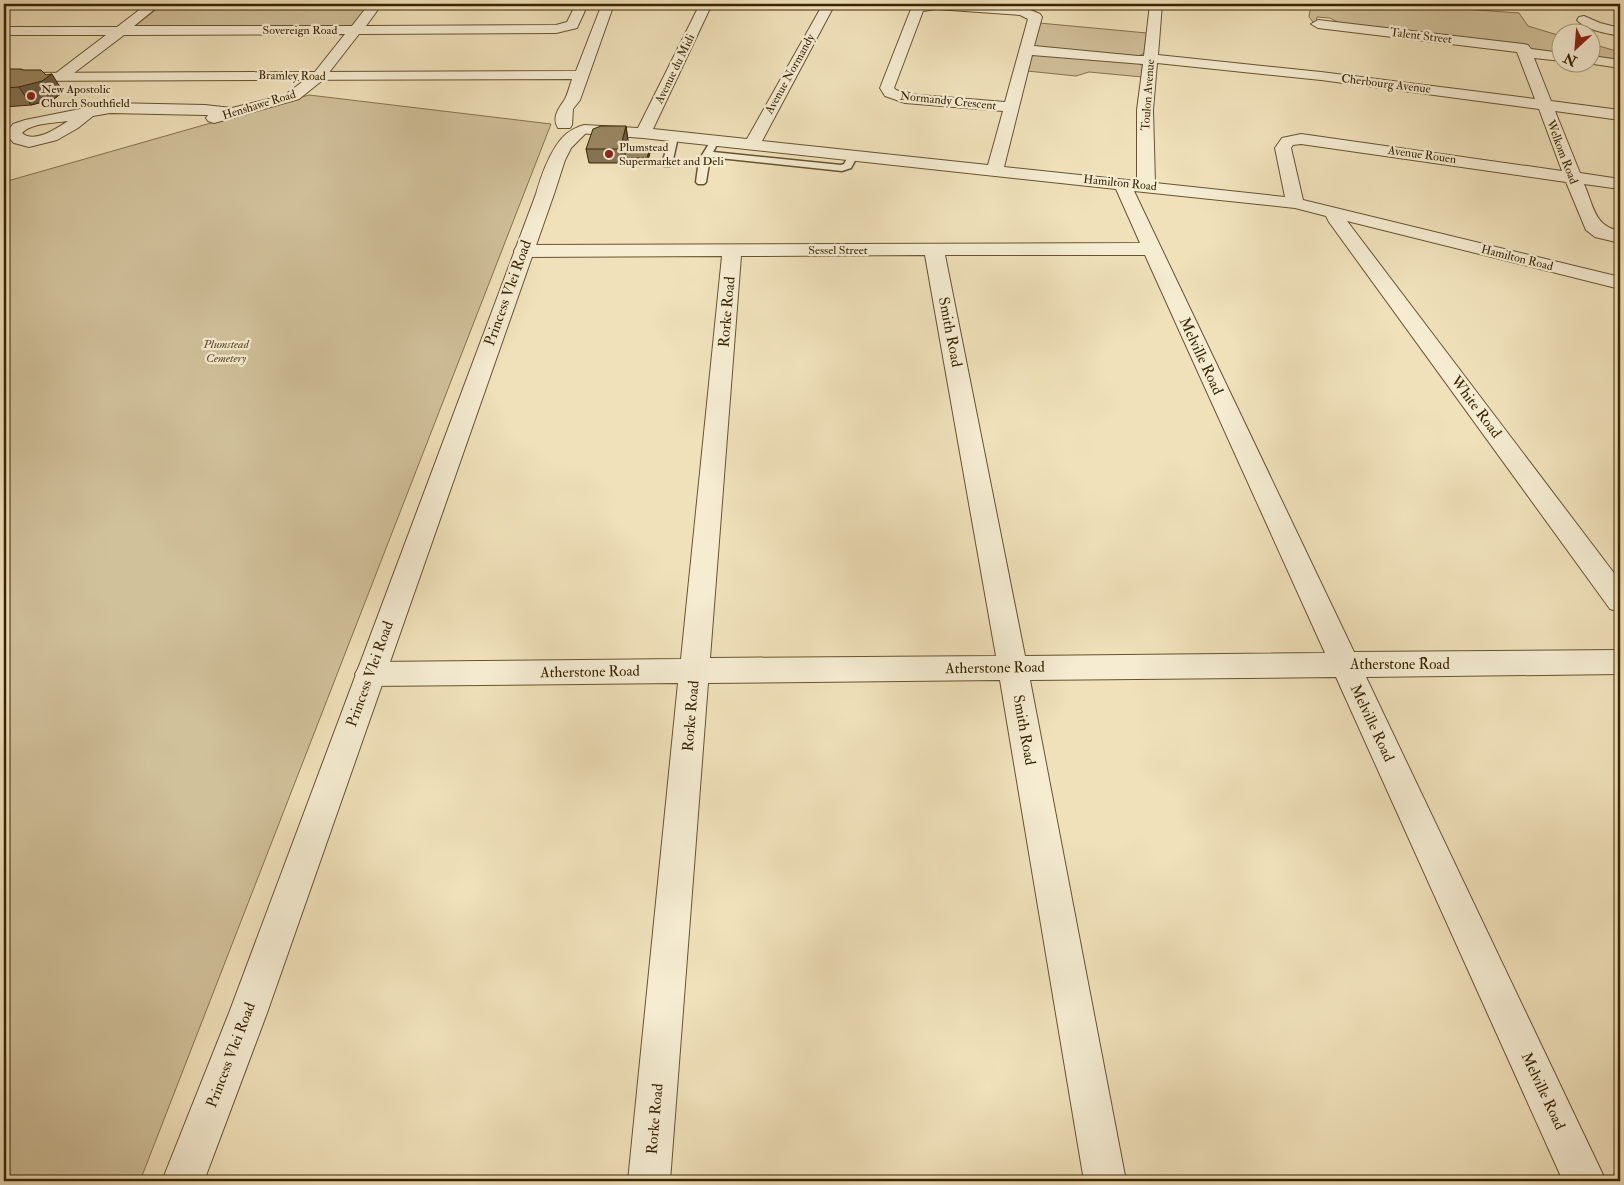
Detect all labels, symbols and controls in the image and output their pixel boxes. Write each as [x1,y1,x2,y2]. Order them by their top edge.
north arrow [1552,22,1602,72]
street label: Sovereign Road [263,23,337,38]
street label: Talent Street [1389,25,1453,47]
street label: Avenue Normandy [761,31,819,118]
street label: Avenue du Midi [651,32,698,107]
text: N [1561,49,1581,70]
street label: Toulon Avenue [1138,59,1158,131]
street label: Bramley Road [258,68,326,84]
street label: Cherbourg Avenue [1340,71,1432,97]
place label: New Apostolic Church Southfield [41,82,130,111]
street label: Henshawe Road [220,87,298,123]
street label: Normandy Crescent [899,88,997,114]
marker: New Apostolic Church Southfield [25,90,37,102]
street label: Welkom Road [1543,117,1581,186]
place label: Plumstead Supermarket and Deli [619,140,724,169]
street label: Avenue Rouen [1386,143,1457,167]
marker: Plumstead Supermarket and Deli [603,148,615,160]
street label: Hamilton Road [1083,172,1158,194]
street label: Princess Vlei Road [480,237,536,348]
street label: Hamilton Road [1479,242,1555,274]
street label: Sessel Street [808,243,868,258]
street label: Rorke Road [714,275,740,348]
street label: Smith Road [934,295,966,369]
street label: Melville Road [1175,314,1227,398]
park label: Plumstead Cemetery [202,337,250,366]
street label: White Road [1446,371,1506,442]
street label: Princess Vlei Road [342,618,398,729]
street label: Atherstone Road [1349,655,1451,674]
street label: Atherstone Road [944,658,1046,678]
street label: Atherstone Road [539,662,641,682]
street label: Rorke Road [678,679,704,752]
street label: Melville Road [1346,681,1398,765]
street label: Smith Road [1008,693,1040,767]
street label: Princess Vlei Road [202,999,260,1110]
street label: Melville Road [1517,1049,1569,1133]
street label: Rorke Road [642,1082,668,1155]

